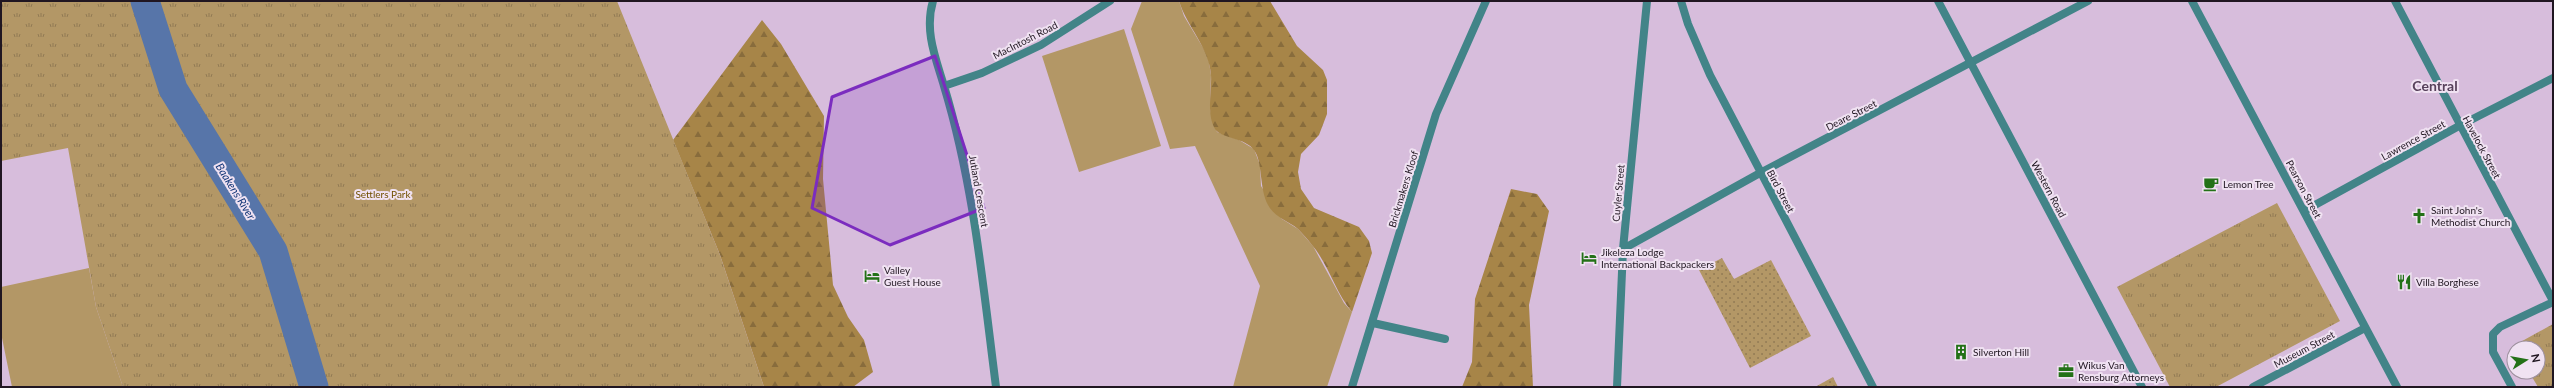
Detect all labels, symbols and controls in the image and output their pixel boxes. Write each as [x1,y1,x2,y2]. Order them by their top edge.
street label: MacIntosh Road [991,19,1059,61]
district label: Central [2412,77,2458,94]
street label: Deare Street [1824,97,1879,133]
street label: Havelock Street [2460,114,2504,181]
street label: Lawrence Street [2379,117,2447,162]
street label: Brickmakers Kloof [1386,149,1421,229]
street label: Jutland Crescent [967,154,991,228]
street label: Pearson Street [2284,158,2325,220]
street label: Western Road [2029,159,2069,219]
water label: Baakens River [214,160,259,222]
street label: Cuyler Street [1610,164,1627,222]
street label: Bird Street [1765,168,1797,215]
cafe icon: Lemon Tree [2202,175,2220,193]
place label: Lemon Tree [2223,178,2274,190]
park label: Settlers Park [355,188,411,200]
place label: Saint John's Methodist Church [2431,204,2510,228]
church icon: Saint John's Methodist Church [2410,207,2428,225]
place label: Jikeleza Lodge International Backpackers [1601,246,1714,270]
hotel icon: Jikeleza Lodge International Backpackers [1580,249,1598,267]
place label: Valley Guest House [884,264,941,288]
hotel icon: Valley Guest House [863,267,881,285]
restaurant icon: Villa Borghese [2395,273,2413,291]
place label: Villa Borghese [2416,276,2479,288]
street label: Museum Street [2272,328,2337,370]
north arrow [2506,340,2546,380]
building icon: Silverton Hill [1952,343,1970,361]
place label: Silverton Hill [1973,346,2029,358]
text: N [2529,353,2543,363]
place label: Wikus Van Rensburg Attorneys [2078,359,2164,383]
office icon: Wikus Van Rensburg Attorneys [2057,362,2075,380]

